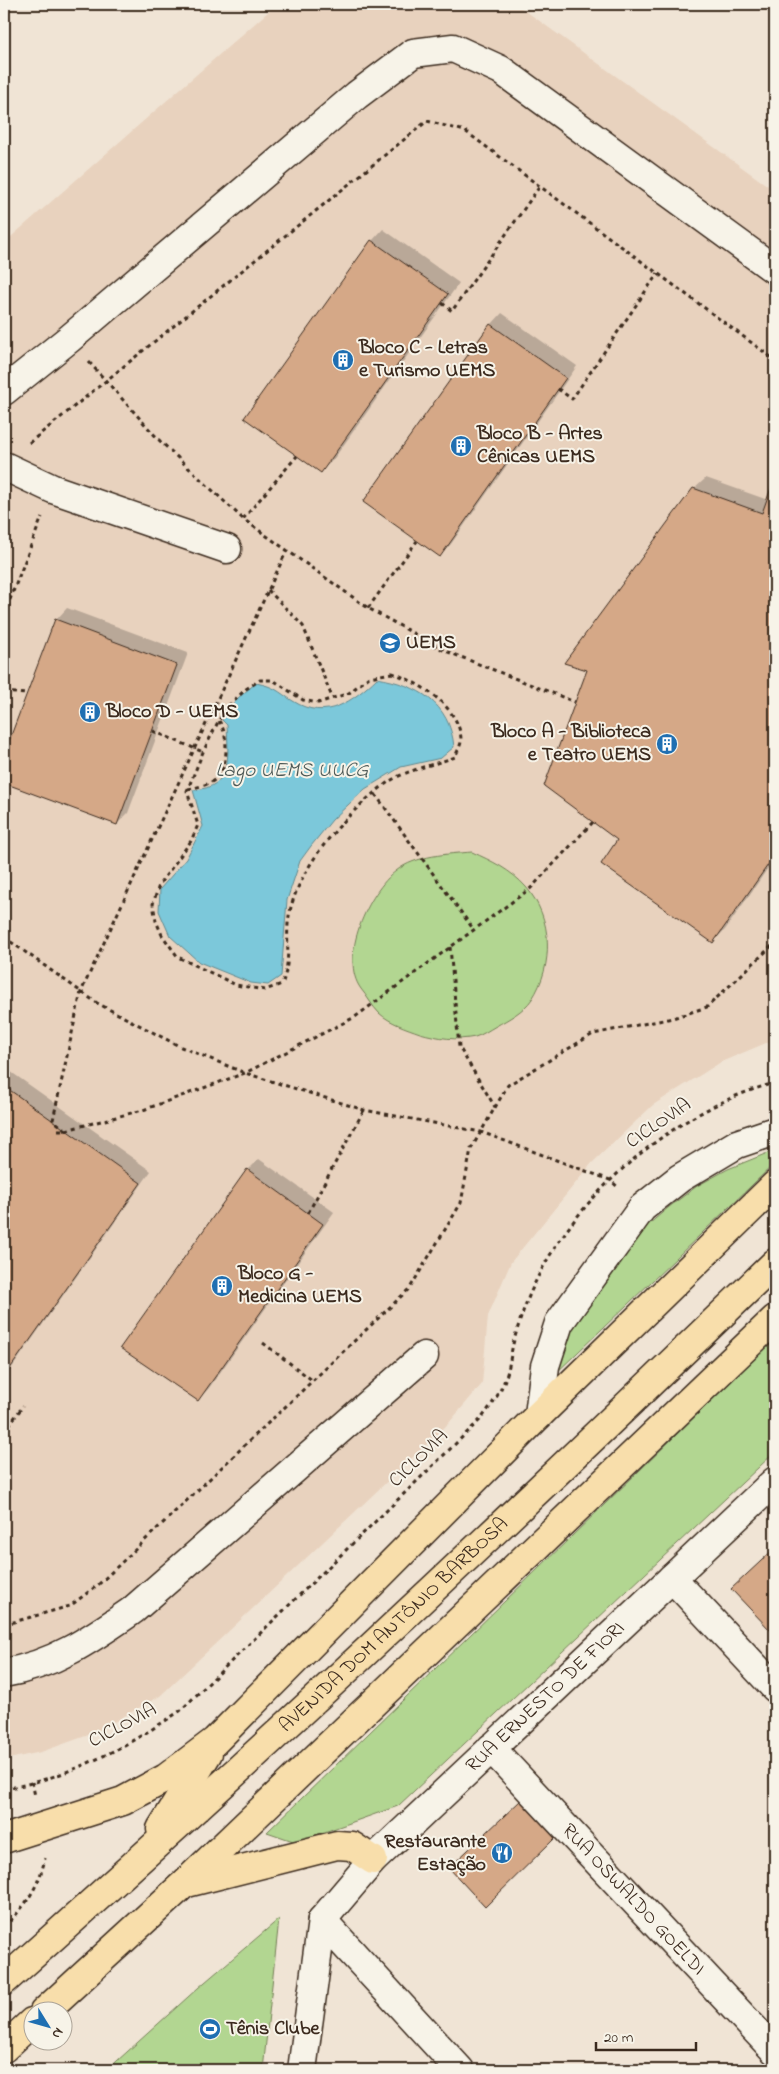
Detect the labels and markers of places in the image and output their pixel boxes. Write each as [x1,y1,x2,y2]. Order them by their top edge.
place label: Bloco C - Letras e Turismo UEMS [358,334,495,386]
building icon: Bloco C - Letras e Turismo UEMS [331,348,355,372]
place label: Bloco B - Artes Cênicas UEMS [476,420,603,472]
building icon: Bloco B - Artes Cênicas UEMS [449,434,473,458]
place label: UEMS [406,629,456,658]
school or university icon: UEMS [378,631,402,655]
place label: Bloco D - UEMS [105,698,238,727]
building icon: Bloco D - UEMS [78,700,102,724]
place label: Bloco A - Biblioteca e Teatro UEMS [490,718,651,770]
building icon: Bloco A - Biblioteca e Teatro UEMS [655,732,679,756]
place label: Bloco G - Medicina UEMS [237,1260,362,1312]
building icon: Bloco G - Medicina UEMS [210,1274,234,1298]
place label: Restaurante Estação [384,1828,487,1880]
restaurant icon: Restaurante Estação [490,1841,514,1865]
place label: Tênis Clube [226,2015,321,2044]
sports icon: Tênis Clube [198,2017,222,2041]

